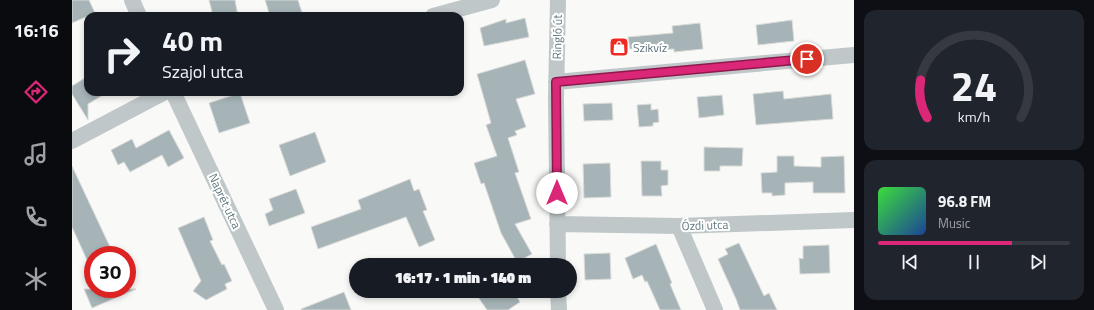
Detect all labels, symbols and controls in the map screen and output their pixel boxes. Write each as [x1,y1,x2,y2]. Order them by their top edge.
street label: Ringló út [547,14,567,60]
text: 16:16 [14,17,58,44]
text: 40 m [162,19,223,62]
icon: right [96,28,148,80]
shop icon: Szikvíz [608,36,630,58]
place label: Szikvíz [633,38,667,57]
pin [790,42,824,76]
icon: arrive [796,48,818,70]
text: 24 [951,54,997,117]
text: Szajol utca [162,58,243,85]
icon: directions [22,78,50,106]
text: km/h [958,106,990,128]
icon: music [22,140,50,168]
street label: Naprét utca [204,170,246,232]
position arrow [536,172,578,214]
text: 96.8 FM [938,190,991,213]
icon: phone [22,203,50,231]
text: Music [938,213,970,233]
street label: Ózdi utca [681,215,729,235]
speed limit sign: 30 [84,246,136,298]
icon: previous [899,251,921,273]
icon: pause [963,251,985,273]
icon: next [1027,251,1049,273]
icon: climate [22,265,50,293]
text: 16:17 · 1 min · 140 m [395,266,531,289]

